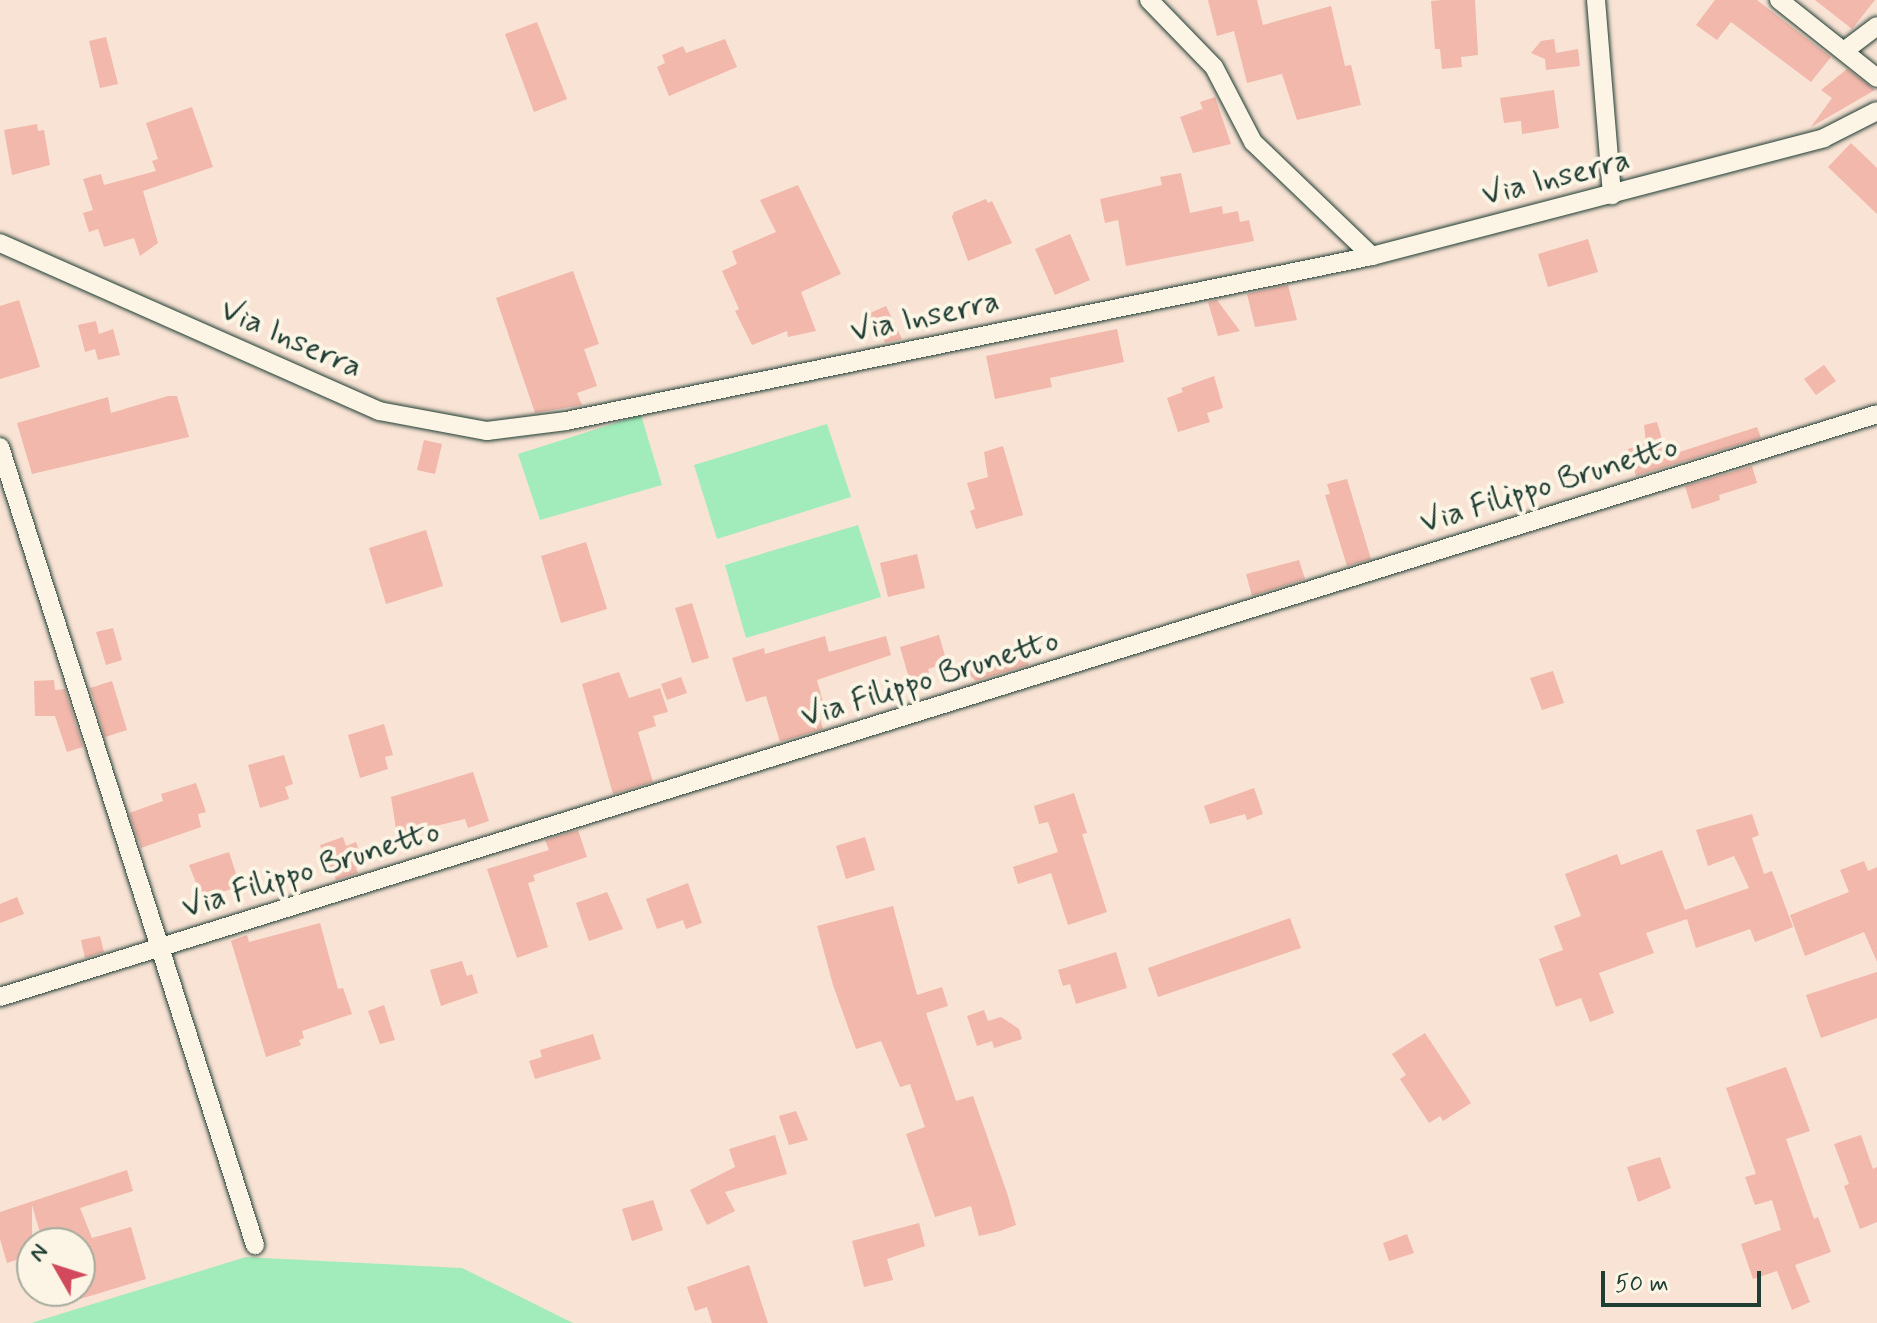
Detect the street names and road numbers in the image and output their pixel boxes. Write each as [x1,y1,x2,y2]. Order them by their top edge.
street label: Via Inserra [1473,140,1639,216]
street label: Via Inserra [842,282,1008,352]
street label: Via Inserra [210,289,372,389]
street label: Via Filippo Brunetto [1411,426,1687,544]
street label: Via Filippo Brunetto [792,620,1068,738]
street label: Via Filippo Brunetto [173,811,449,929]

